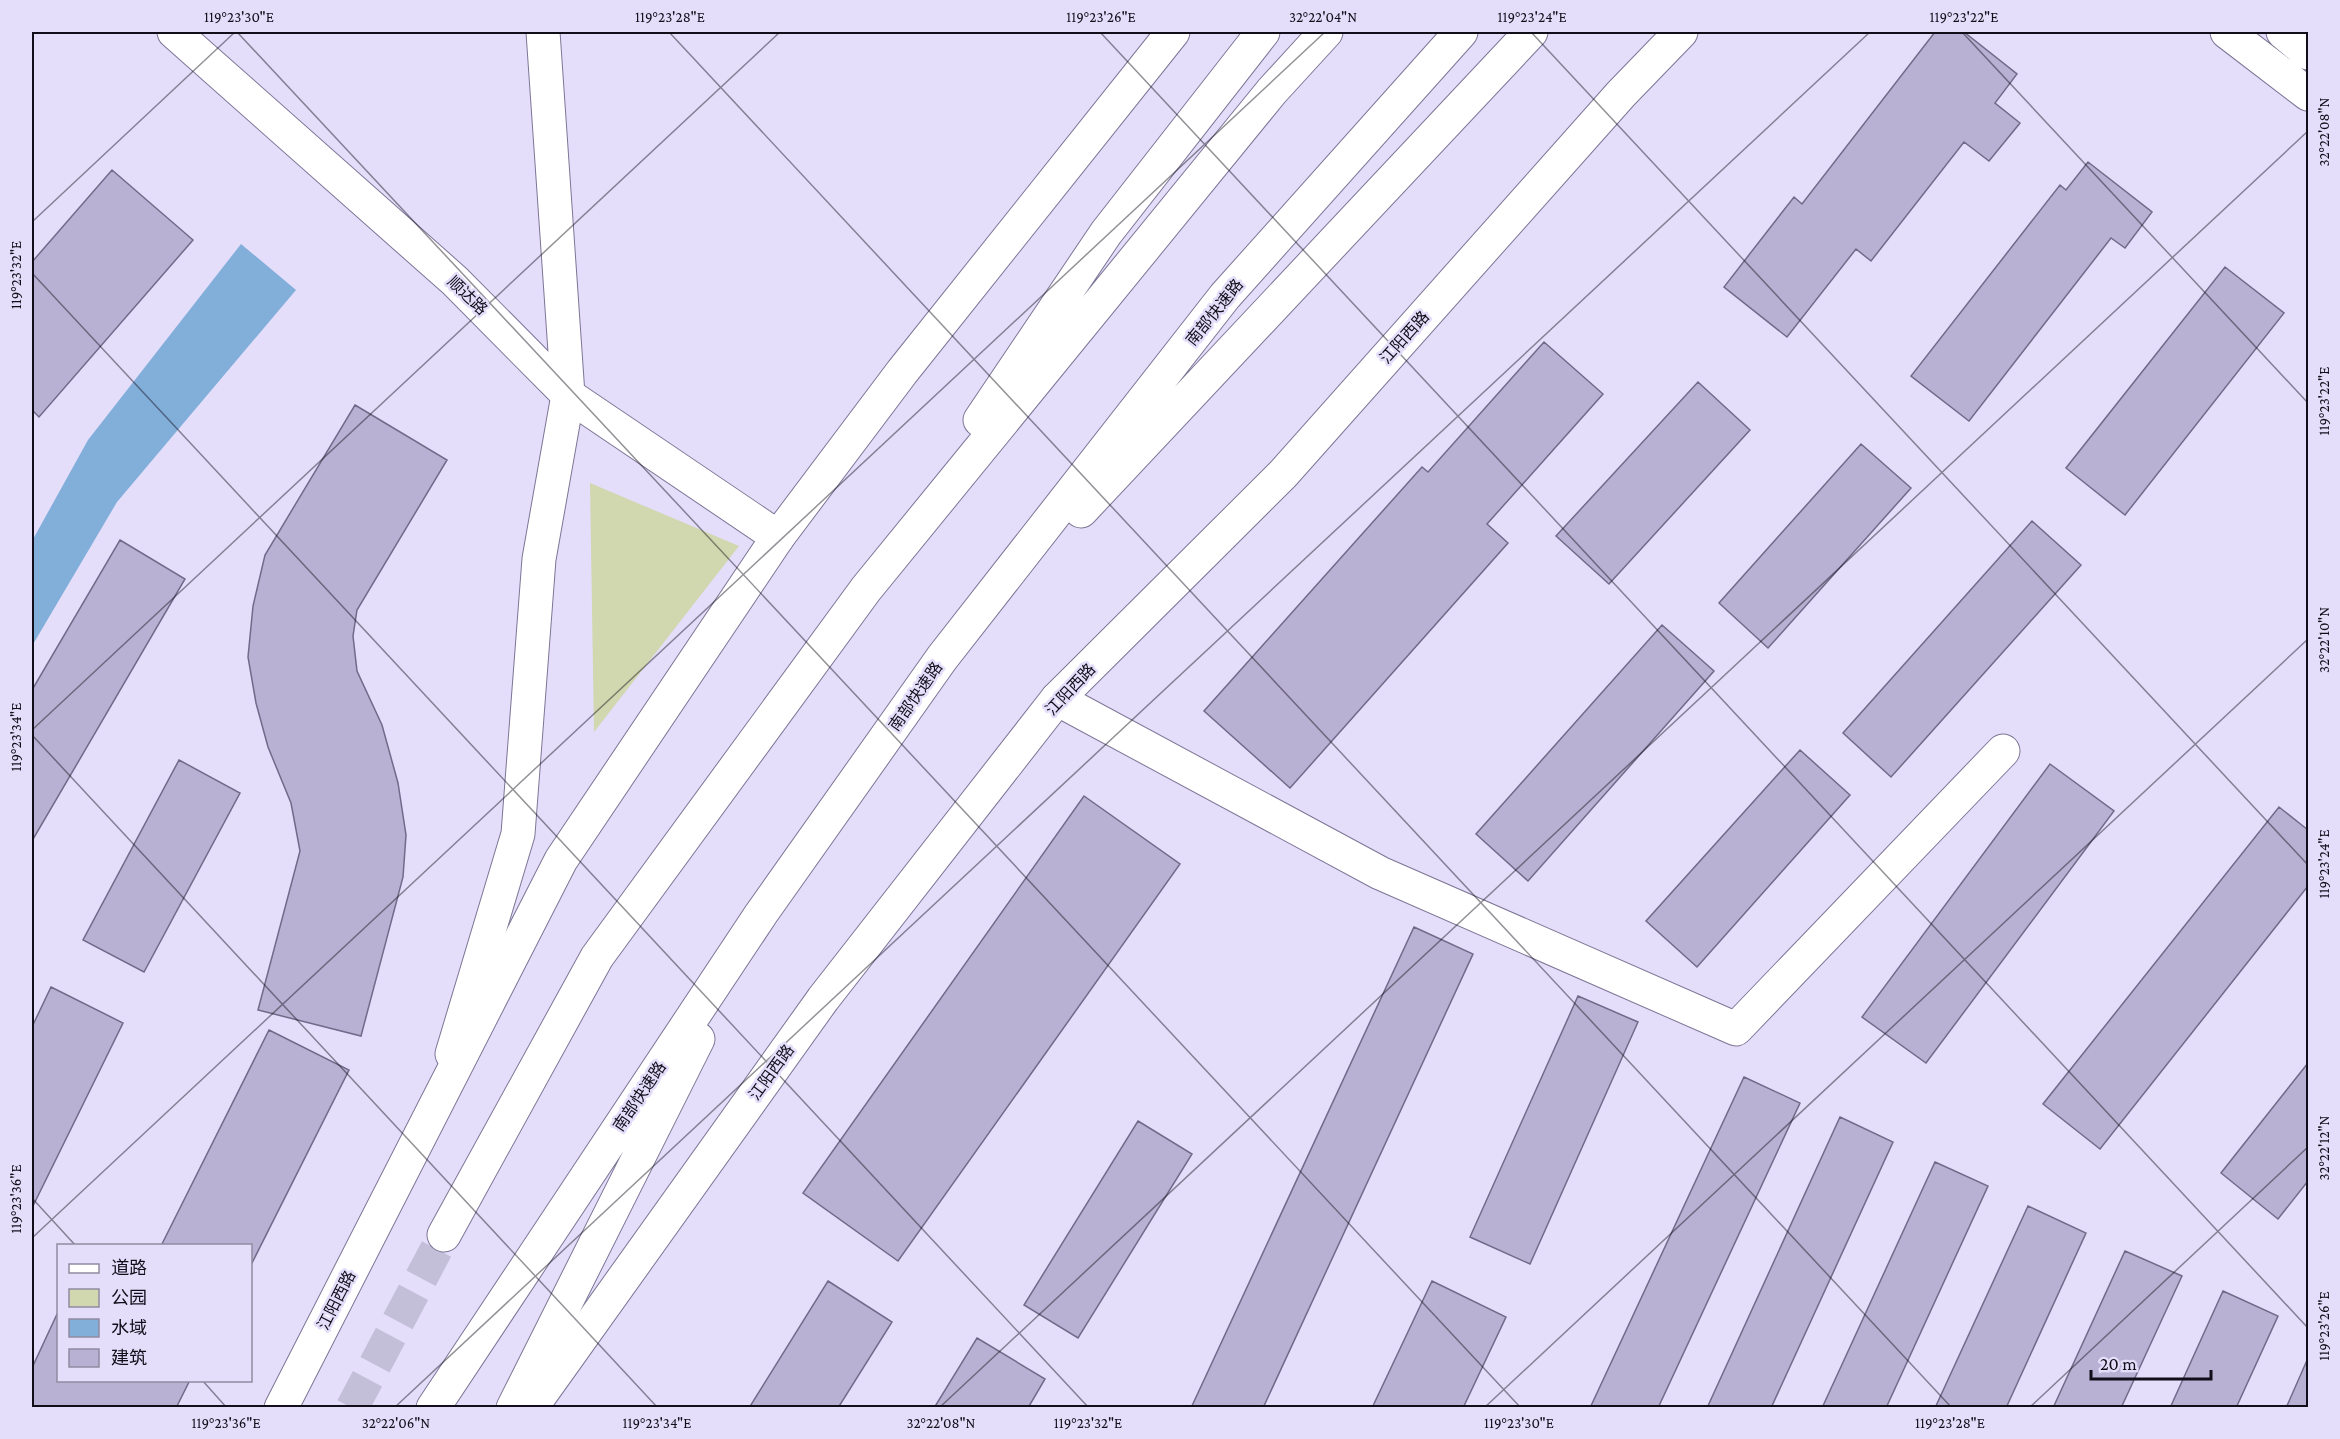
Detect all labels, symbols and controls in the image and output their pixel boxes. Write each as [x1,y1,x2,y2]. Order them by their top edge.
text: 119°23'30"E [204,9,274,25]
text: 119°23'28"E [635,9,705,25]
text: 119°23'26"E [1066,9,1136,25]
text: 32°22'04"N [1289,9,1357,25]
text: 119°23'24"E [1497,9,1567,25]
text: 119°23'22"E [1930,9,1998,25]
text: 32°22'08"N [2316,97,2332,166]
text: 119°23'32"E [8,241,24,309]
street label: 顺达路 [444,273,491,318]
street label: 南部快速路 [1183,276,1246,349]
street label: 江阳西路 [1377,308,1432,367]
text: 119°23'22"E [2316,367,2332,435]
text: 32°22'10"N [2316,607,2332,673]
street label: 南部快速路 [885,659,945,734]
street label: 江阳西路 [1042,660,1098,719]
text: 119°23'34"E [8,703,24,771]
text: 119°23'24"E [2316,829,2332,899]
street label: 江阳西路 [746,1041,797,1103]
street label: 南部快速路 [610,1058,669,1134]
text: 32°22'12"N [2316,1115,2332,1180]
text: 119°23'36"E [8,1164,24,1234]
legend [57,1244,252,1382]
text: 道路 [111,1258,147,1278]
street label: 江阳西路 [314,1268,359,1333]
text: 公园 [111,1288,147,1308]
text: 119°23'26"E [2316,1291,2332,1361]
text: 水域 [111,1318,147,1338]
scale bar [2091,1343,2211,1381]
text: 建筑 [111,1348,147,1368]
text: 20 m [2100,1354,2137,1374]
text: 119°23'36"E [191,1415,261,1431]
text: 32°22'06"N [362,1415,430,1431]
text: 119°23'34"E [623,1415,691,1431]
text: 32°22'08"N [907,1415,976,1431]
text: 119°23'32"E [1054,1415,1122,1431]
text: 119°23'30"E [1484,1415,1554,1431]
text: 119°23'28"E [1915,1415,1985,1431]

